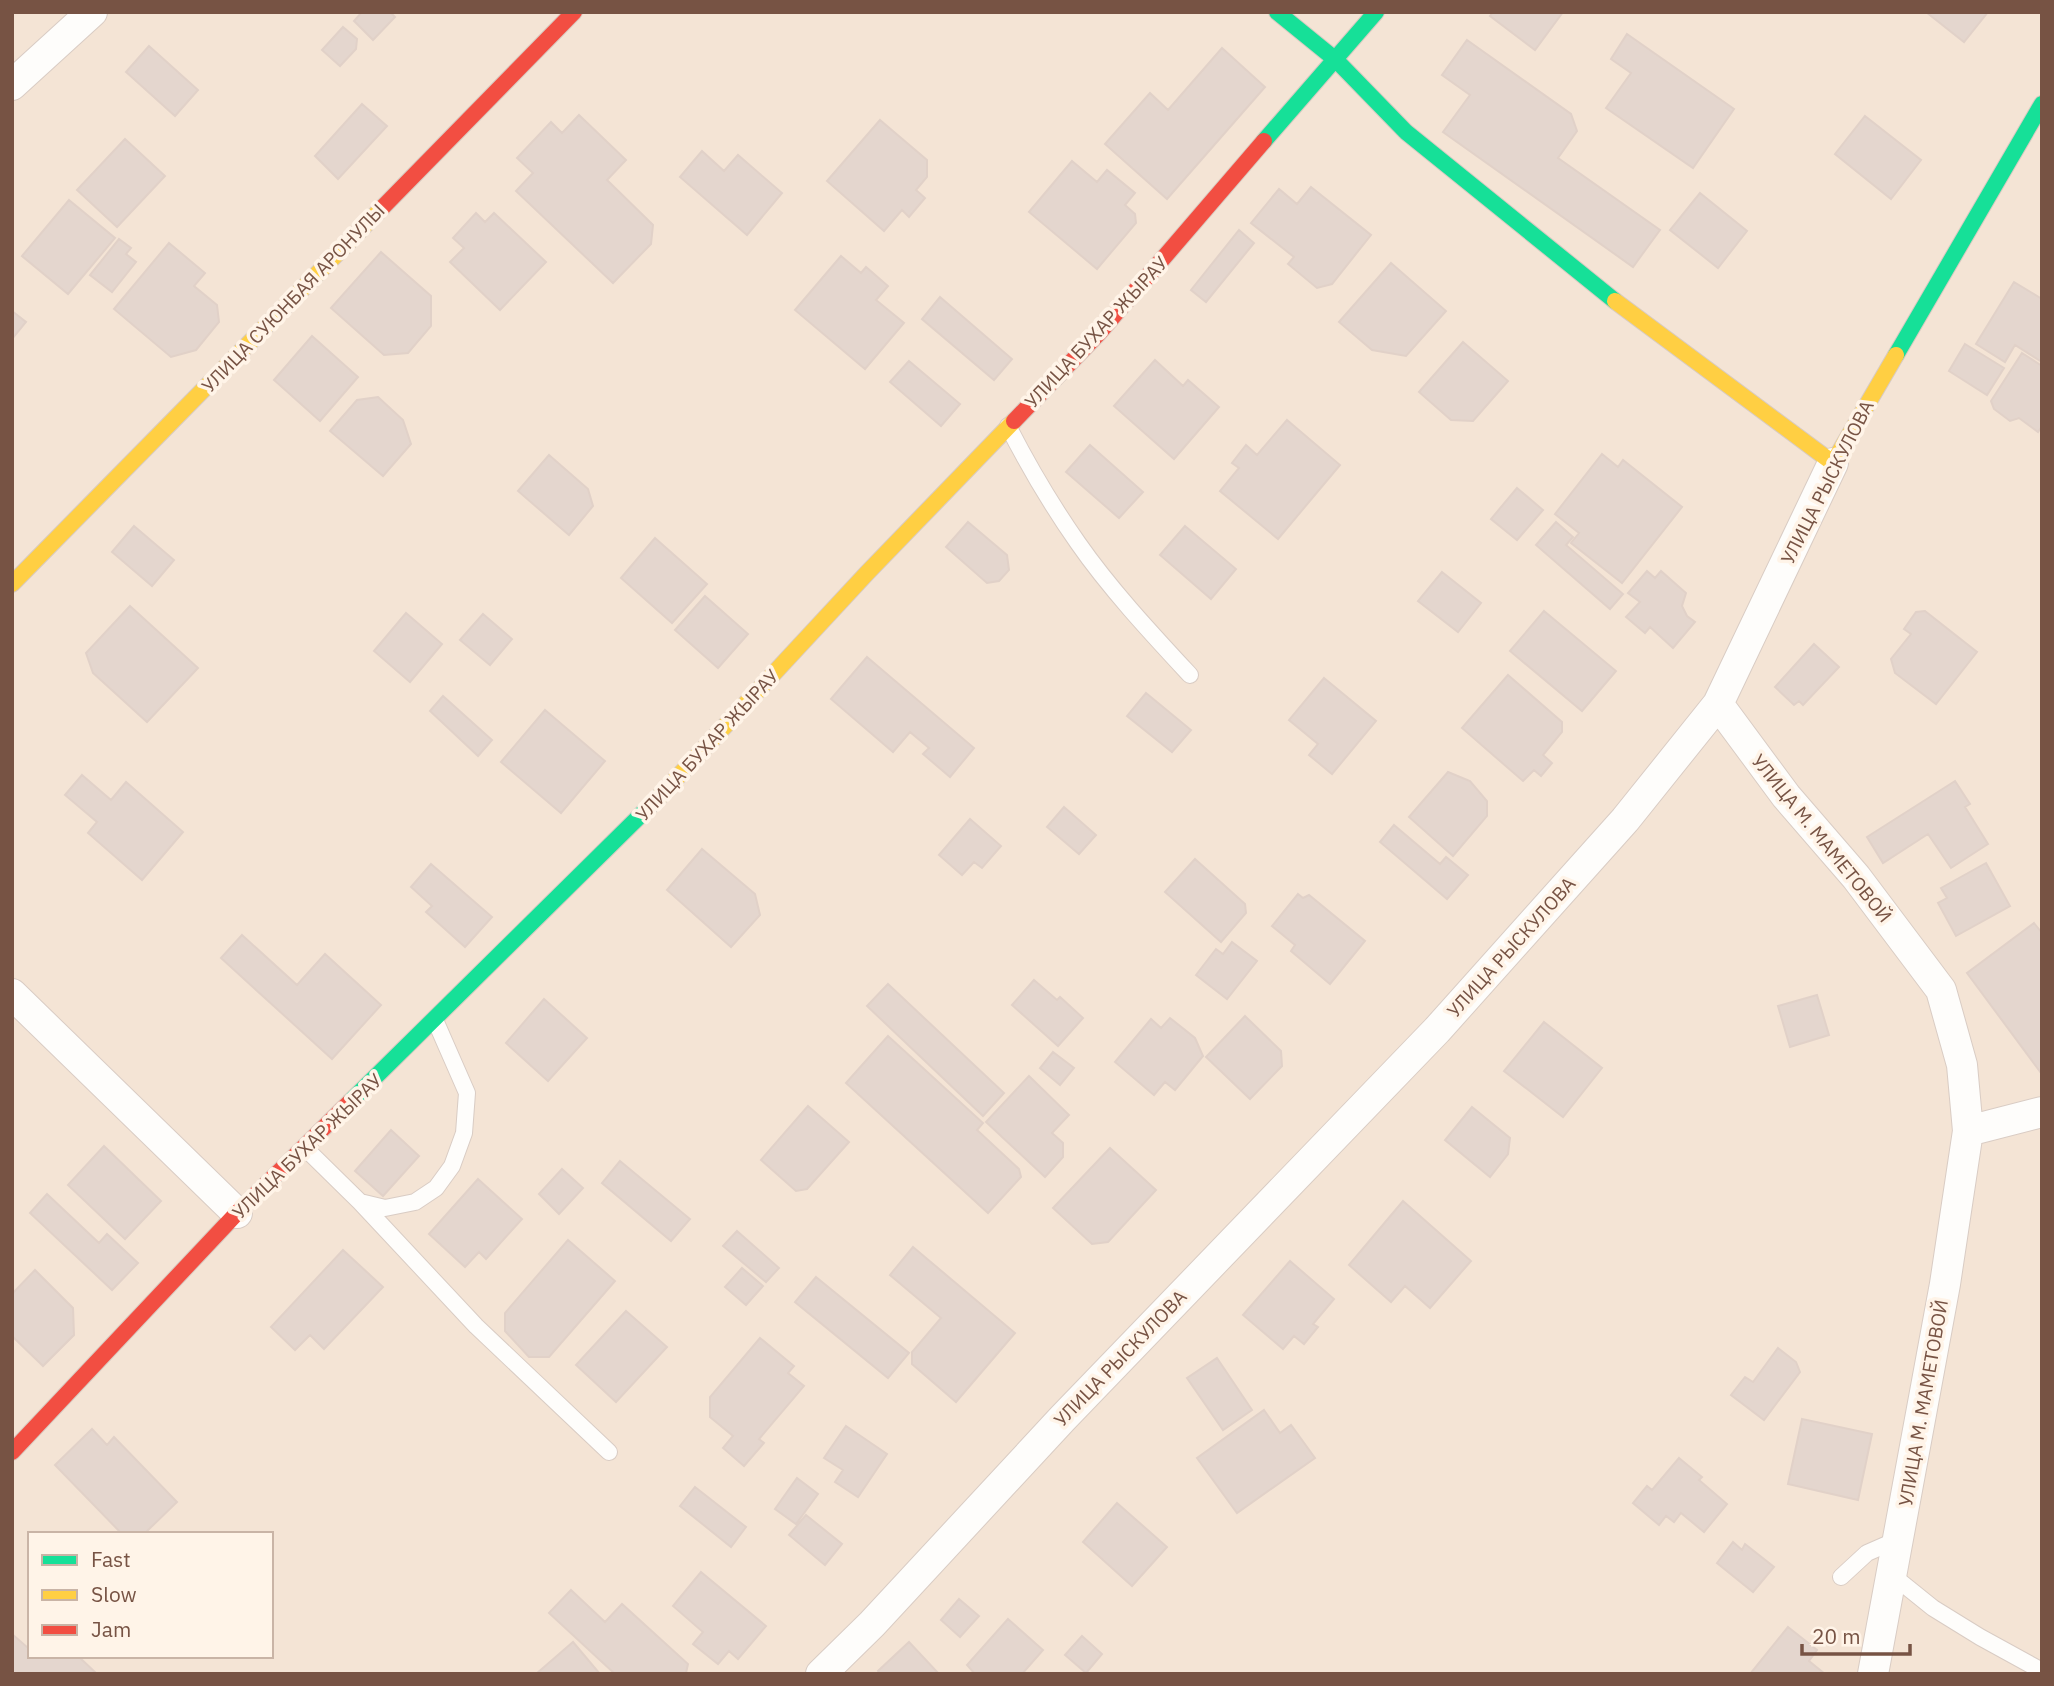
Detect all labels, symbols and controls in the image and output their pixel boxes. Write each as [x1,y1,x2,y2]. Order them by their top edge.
street label: УЛИЦА СУЮНБАЯ АРОНУЛЫ [196,199,390,397]
street label: УЛИЦА БУХАР ЖЫРАУ [1019,251,1173,413]
street label: УЛИЦА РЫСКУЛОВА [1775,396,1879,568]
street label: УЛИЦА БУХАР ЖЫРАУ [630,664,784,826]
street label: УЛИЦА М. МАМЕТОВОЙ [1747,749,1897,927]
street label: УЛИЦА РЫСКУЛОВА [1442,872,1580,1022]
street label: УЛИЦА БУХАР ЖЫРАУ [227,1068,387,1224]
street label: УЛИЦА РЫСКУЛОВА [1048,1285,1192,1431]
street label: УЛИЦА М. МАМЕТОВОЙ [1893,1298,1953,1508]
legend [28,1532,273,1658]
text: Fast [91,1545,131,1573]
text: Slow [91,1580,137,1608]
scale bar [1802,1612,1910,1656]
text: Jam [91,1615,131,1643]
text: 20 m [1812,1622,1861,1650]

